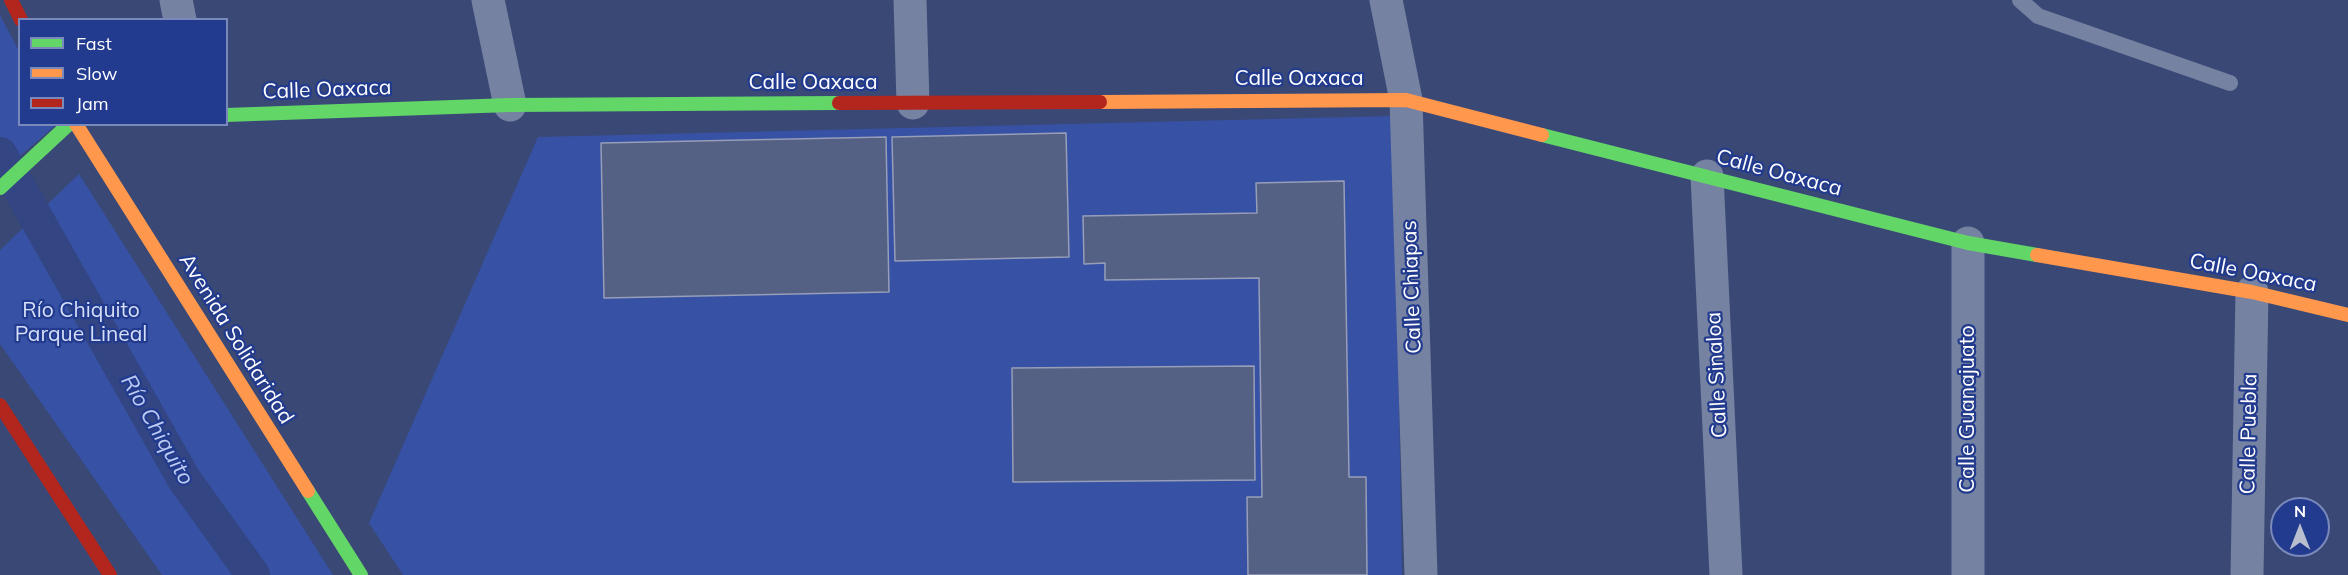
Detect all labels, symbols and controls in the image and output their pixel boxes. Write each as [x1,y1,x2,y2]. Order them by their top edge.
legend [18,18,228,126]
text: Fast [76,32,112,55]
text: Slow [76,62,117,85]
street label: Calle Oaxaca [1235,66,1363,92]
street label: Calle Oaxaca [749,70,877,96]
street label: Calle Oaxaca [262,75,392,105]
text: Jam [76,92,109,115]
street label: Calle Oaxaca [1713,144,1845,202]
street label: Calle Chiapas [1397,220,1427,354]
street label: Calle Oaxaca [2187,248,2319,298]
street label: Avenida Solidaridad [173,249,299,429]
park label: Río Chiquito Parque Lineal [15,298,147,348]
street label: Calle Sinaloa [1701,311,1733,439]
street label: Calle Guanajuato [1955,325,1981,493]
water label: Río Chiquito [115,370,199,490]
street label: Calle Puebla [2235,373,2263,495]
north arrow [2270,497,2330,557]
text: N [2294,501,2306,521]

